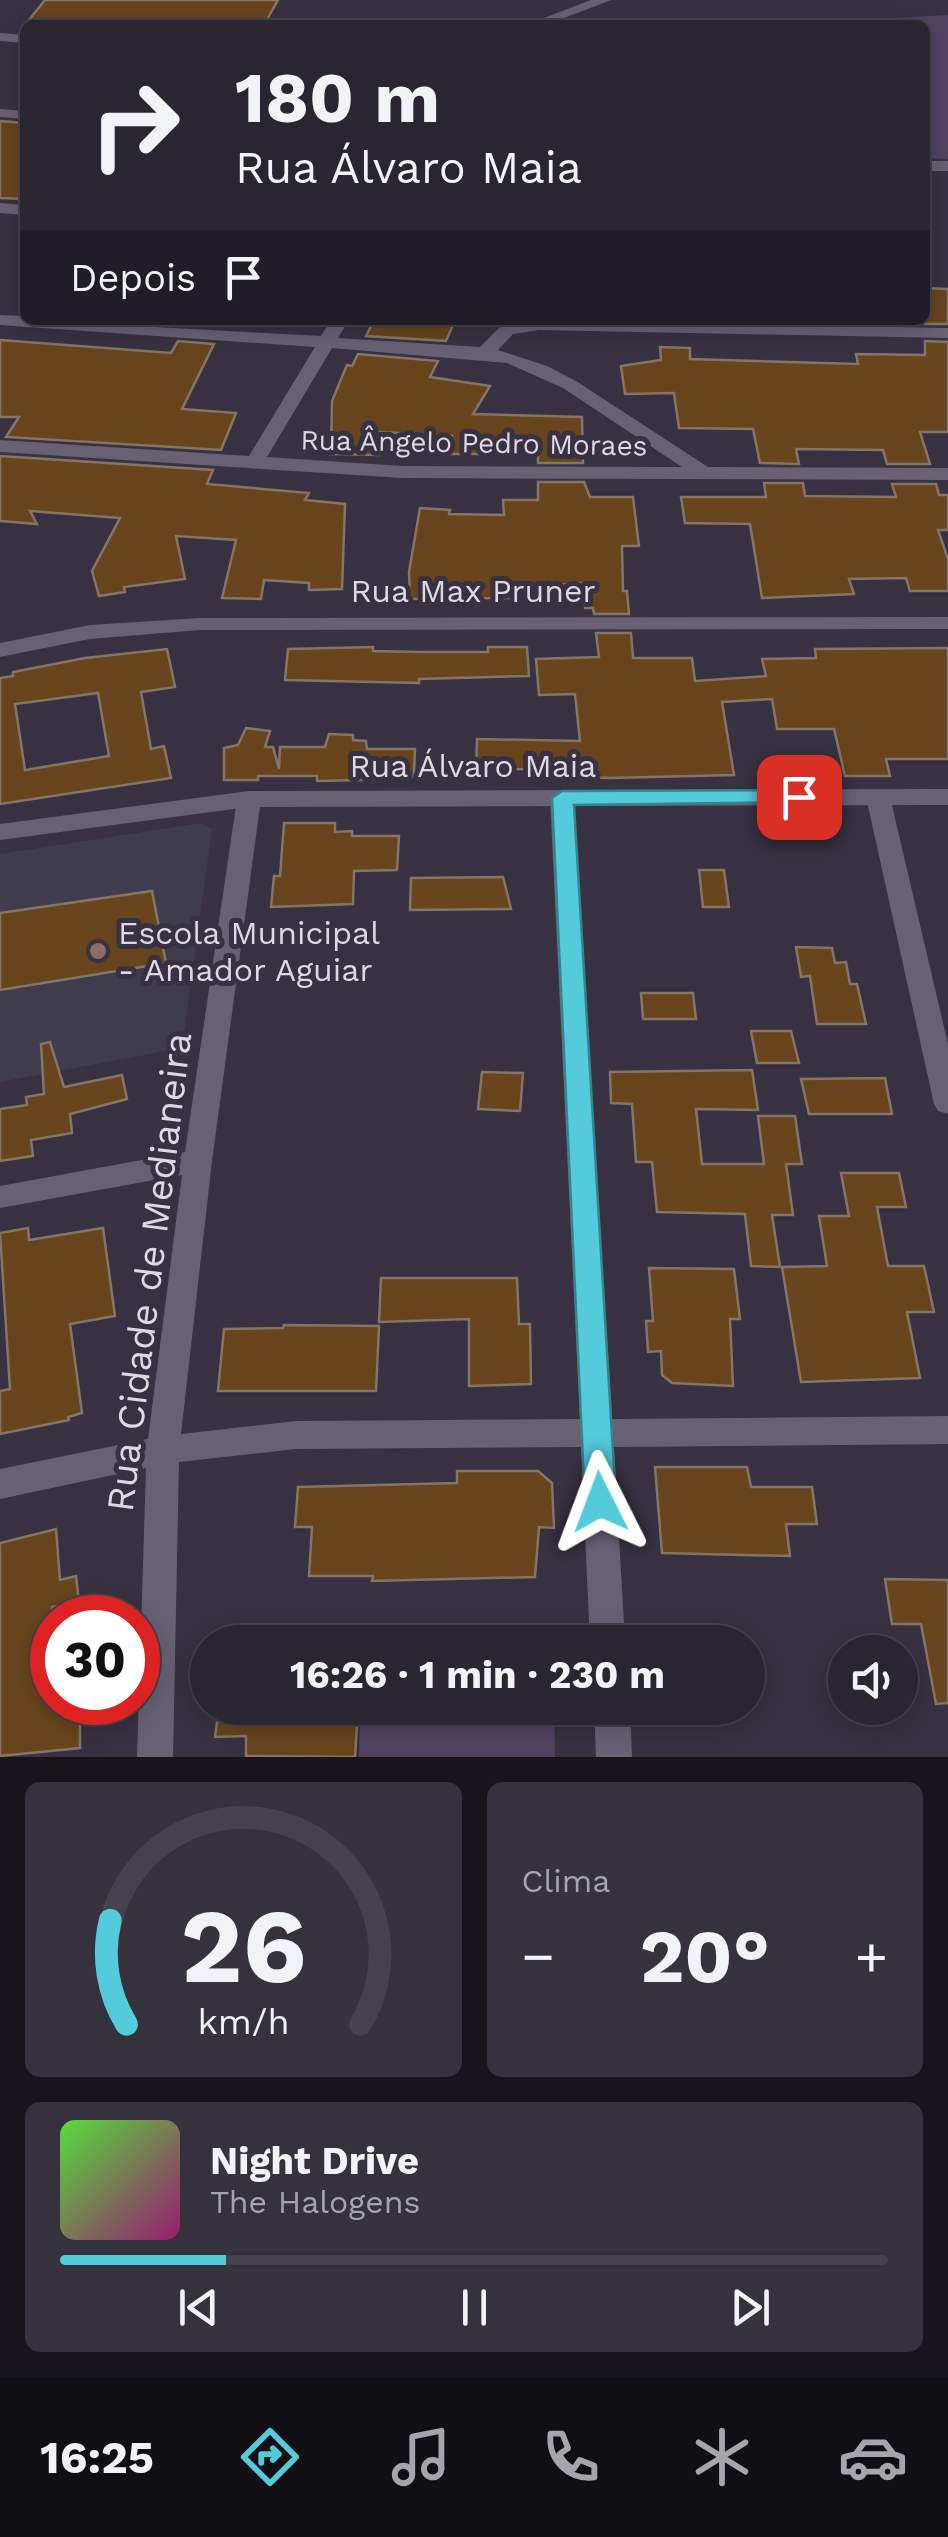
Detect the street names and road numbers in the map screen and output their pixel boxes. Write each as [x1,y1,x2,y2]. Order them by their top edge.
street label: Rua Ângelo Pedro Moraes [300,423,648,463]
street label: Rua Max Pruner [350,572,596,610]
street label: Rua Álvaro Maia [350,747,596,785]
street label: Rua Cidade de Medianeira [98,1030,200,1514]

